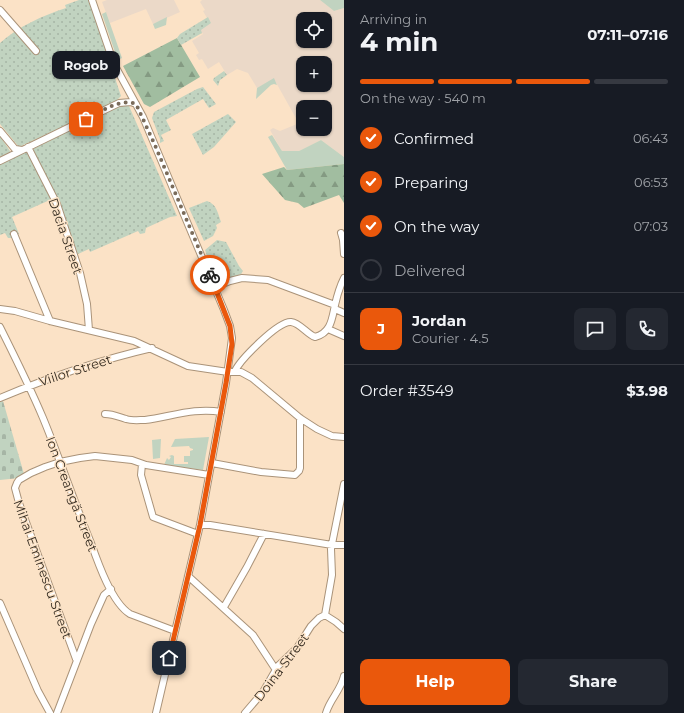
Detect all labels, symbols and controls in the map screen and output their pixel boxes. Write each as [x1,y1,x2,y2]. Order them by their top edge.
text: Arriving in [360,11,427,27]
map controls [296,12,332,136]
button: locate [296,12,332,48]
text: 07:11–07:16 [587,25,668,44]
text: 4 min [360,26,438,58]
callout: Rogob [52,51,120,79]
button: + [296,56,332,92]
text: Rogob [64,57,108,73]
text: On the way · 540 m [360,90,486,106]
button: − [296,100,332,136]
pin [69,102,103,136]
icon: bag [75,108,97,130]
icon: check [360,127,382,149]
text: Confirmed [394,129,474,148]
text: 06:43 [633,130,668,146]
icon: check [360,171,382,193]
text: Preparing [394,173,469,192]
text: 06:53 [634,174,668,190]
street label: Dacia Street [45,196,87,276]
icon: check [360,215,382,237]
text: On the way [394,217,479,236]
text: 07:03 [634,218,668,234]
courier [190,255,230,295]
text: Delivered [394,261,466,280]
icon: bike [199,264,221,286]
button: chat [574,308,616,350]
button: phone [626,308,668,350]
text: Jordan [412,311,466,330]
text: J [377,319,385,338]
text: Courier · 4.5 [412,330,489,346]
street label: Viilor Street [37,351,113,389]
text: Order #3549 [360,381,454,400]
text: $3.98 [626,381,668,400]
street label: Ion Creangă Street [43,434,101,554]
street label: Mihai Eminescu Street [10,497,76,641]
street label: Doina Street [250,630,312,704]
pin [152,641,186,675]
icon: home [158,647,180,669]
button: Help [360,659,510,705]
button: Share [518,659,668,705]

